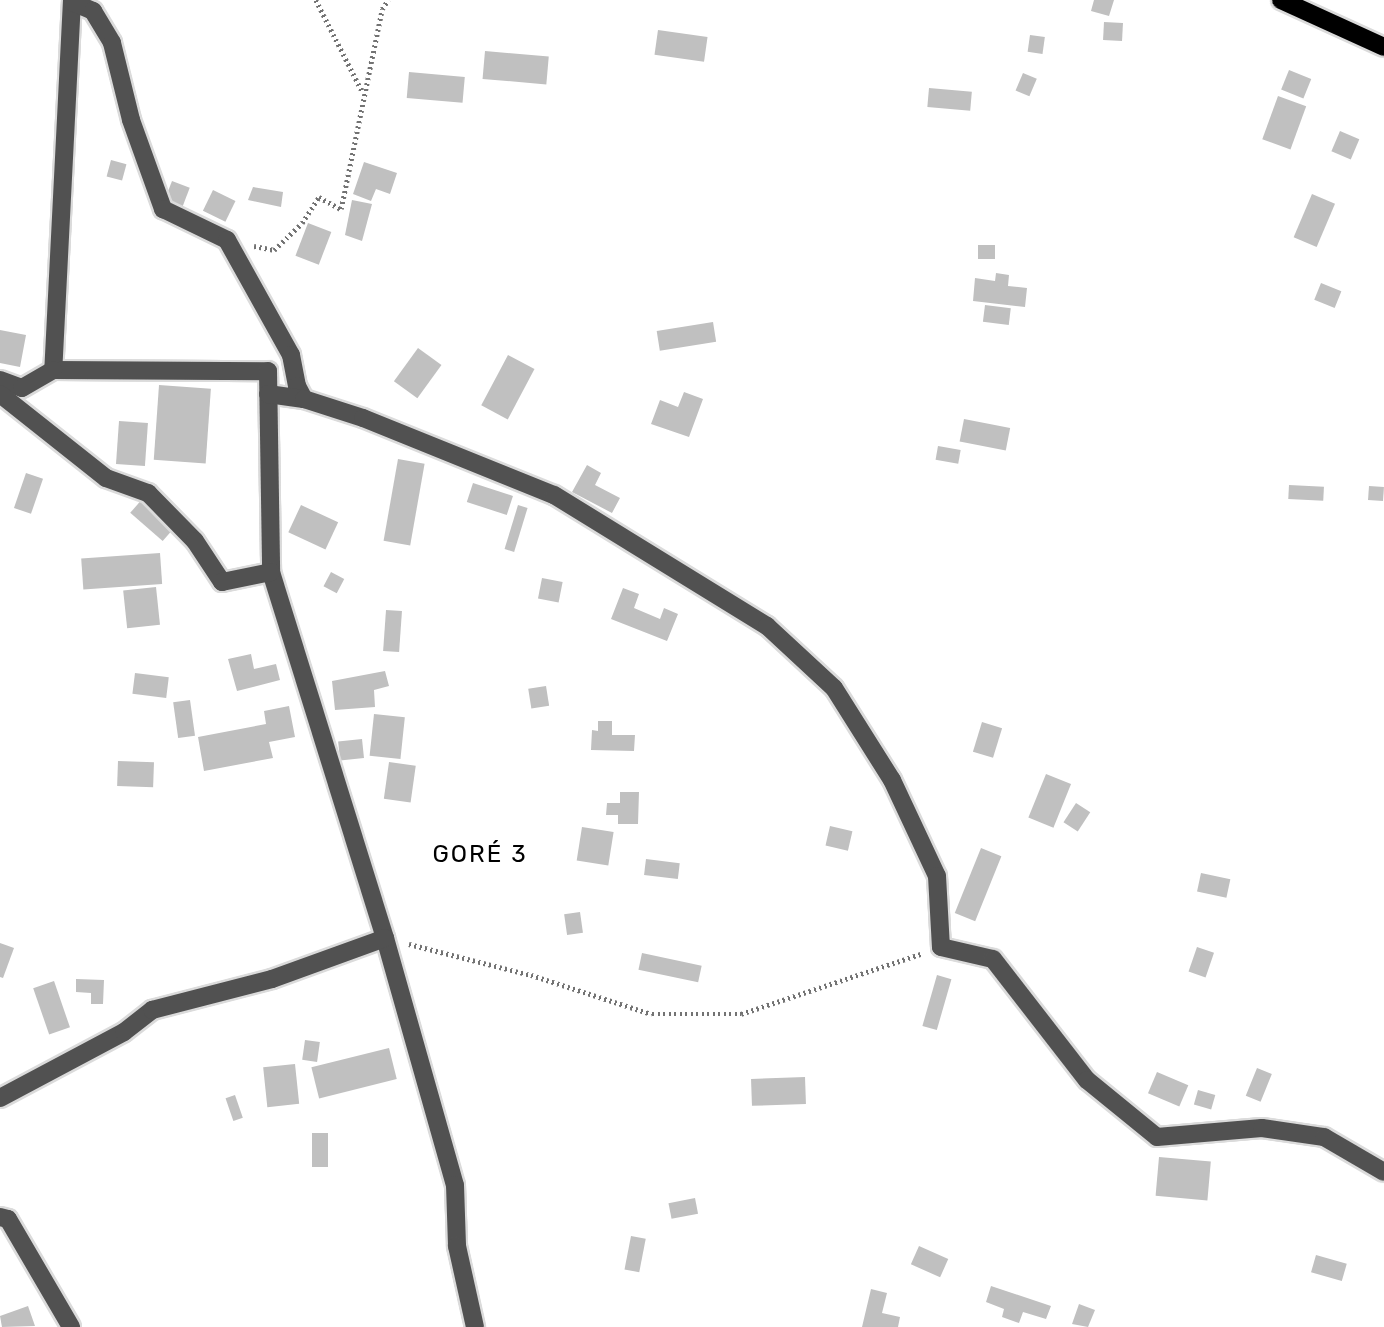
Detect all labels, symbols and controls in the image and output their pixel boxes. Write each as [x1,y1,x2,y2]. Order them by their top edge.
district label: GORÉ 3 [433,841,527,869]

